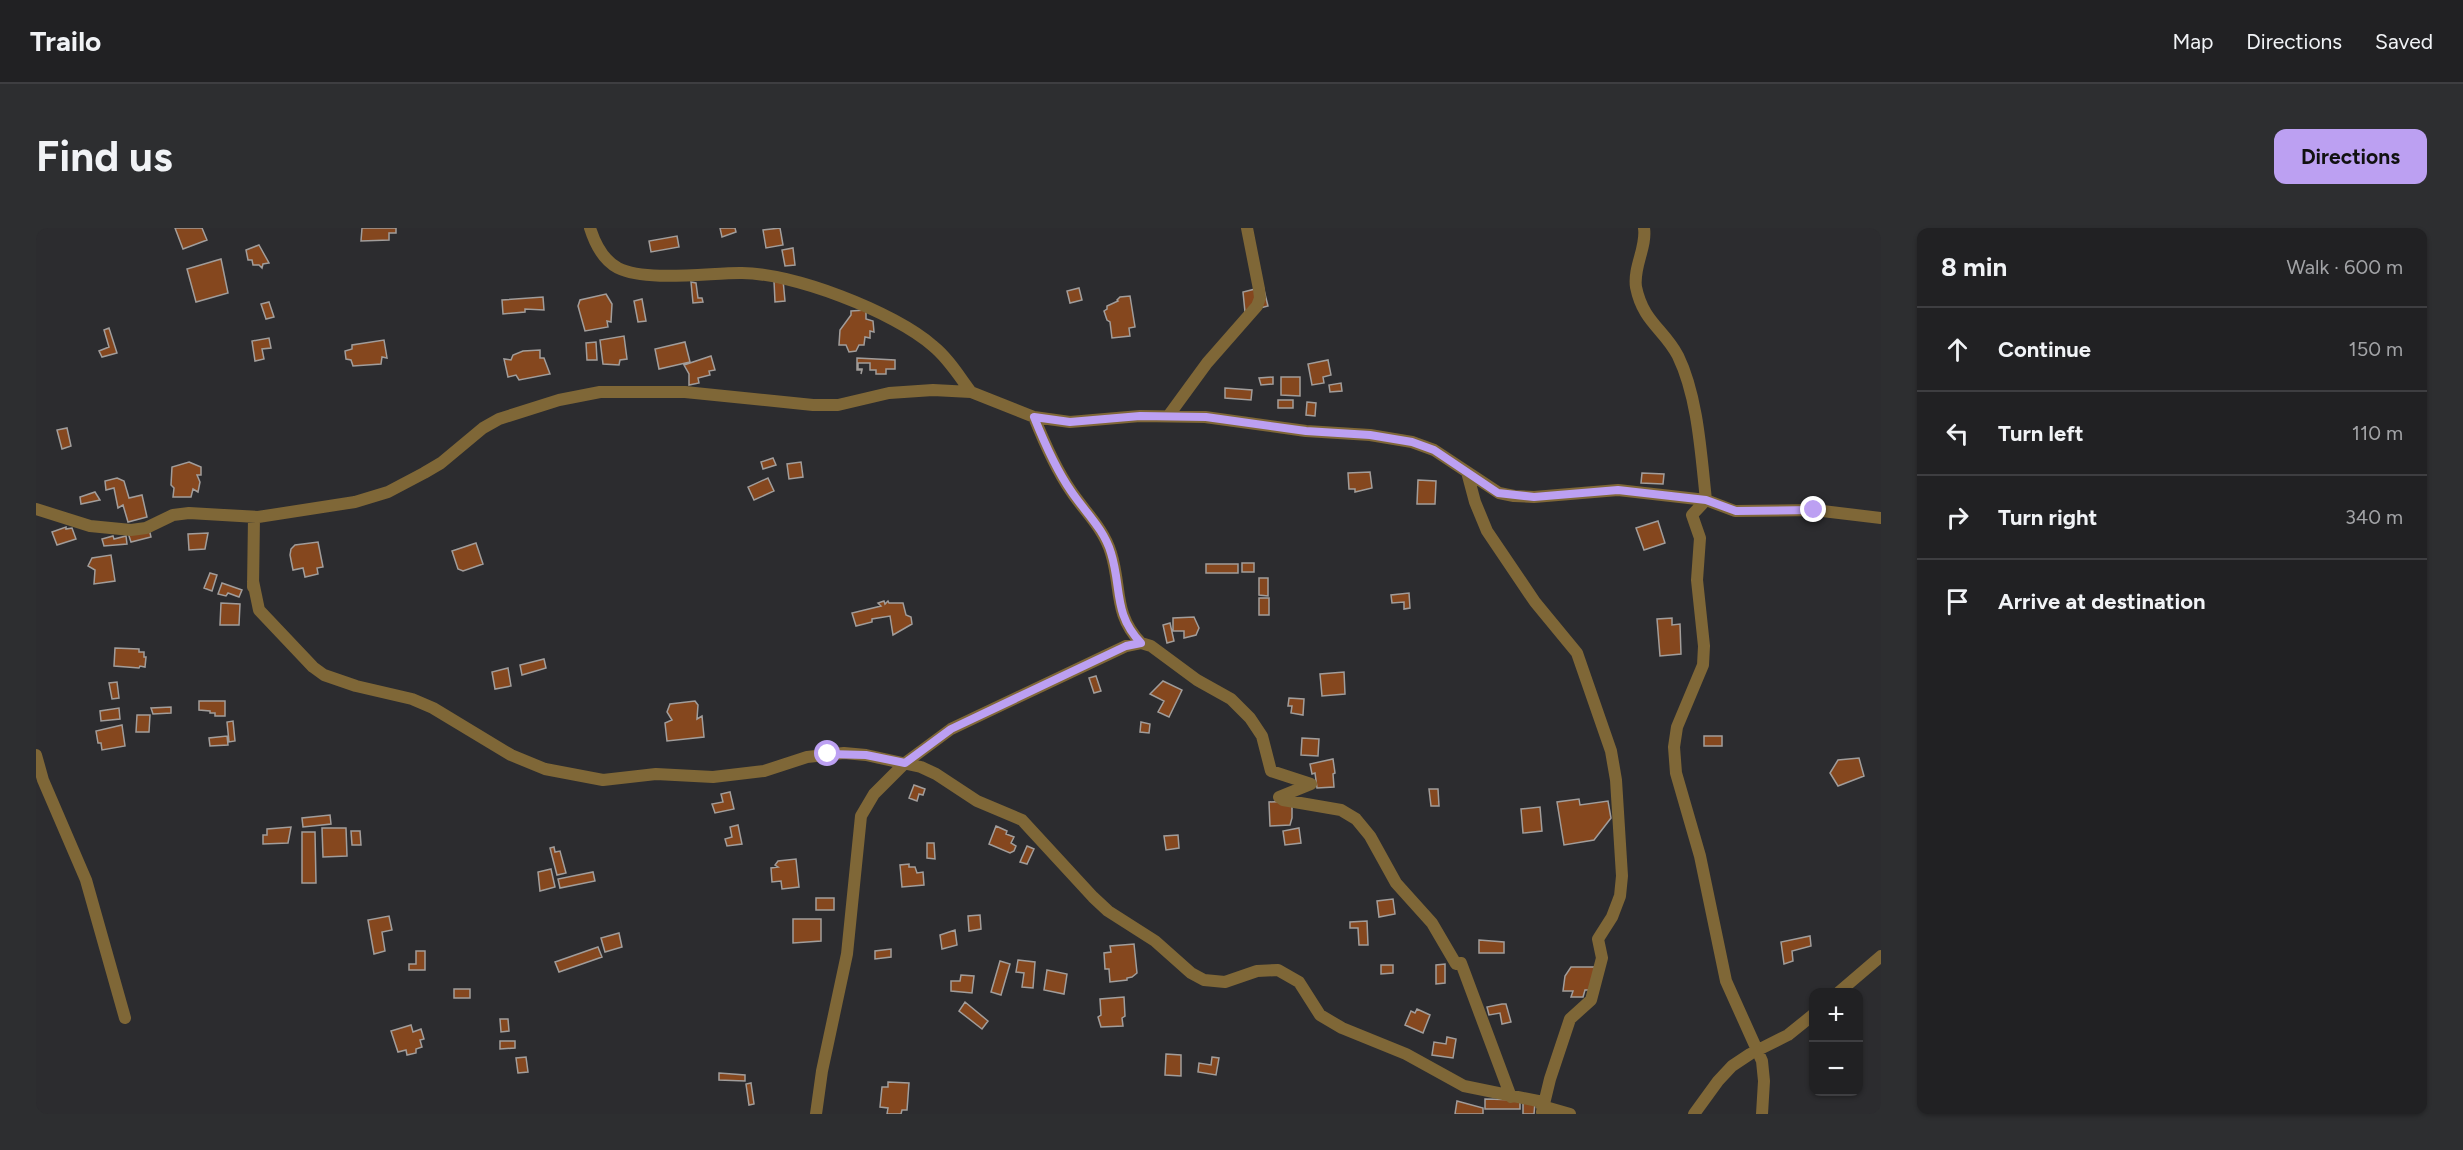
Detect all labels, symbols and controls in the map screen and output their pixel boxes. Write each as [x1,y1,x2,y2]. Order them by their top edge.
text: Trailo [30,24,101,58]
text: Map [2172,29,2213,54]
text: Directions [2246,29,2342,54]
text: Saved [2375,29,2433,54]
button: Directions [2274,129,2427,184]
text: Find us [36,131,173,182]
text: 8 min [1941,251,2007,283]
text: Walk · 600 m [2286,255,2403,279]
icon: ahead [1941,333,1974,366]
text: Continue [1998,336,2091,363]
text: 150 m [2348,337,2403,361]
icon: left [1941,417,1974,450]
text: Turn left [1998,420,2084,447]
text: 110 m [2352,421,2403,445]
route end [1800,496,1826,522]
icon: right [1941,501,1974,534]
text: Turn right [1998,504,2097,531]
text: 340 m [2345,505,2403,529]
icon: arrive [1941,585,1974,618]
text: Arrive at destination [1998,588,2206,615]
route start [814,740,840,766]
map controls [1809,988,1863,1096]
button: + [1809,988,1863,1042]
button: − [1809,1042,1863,1096]

